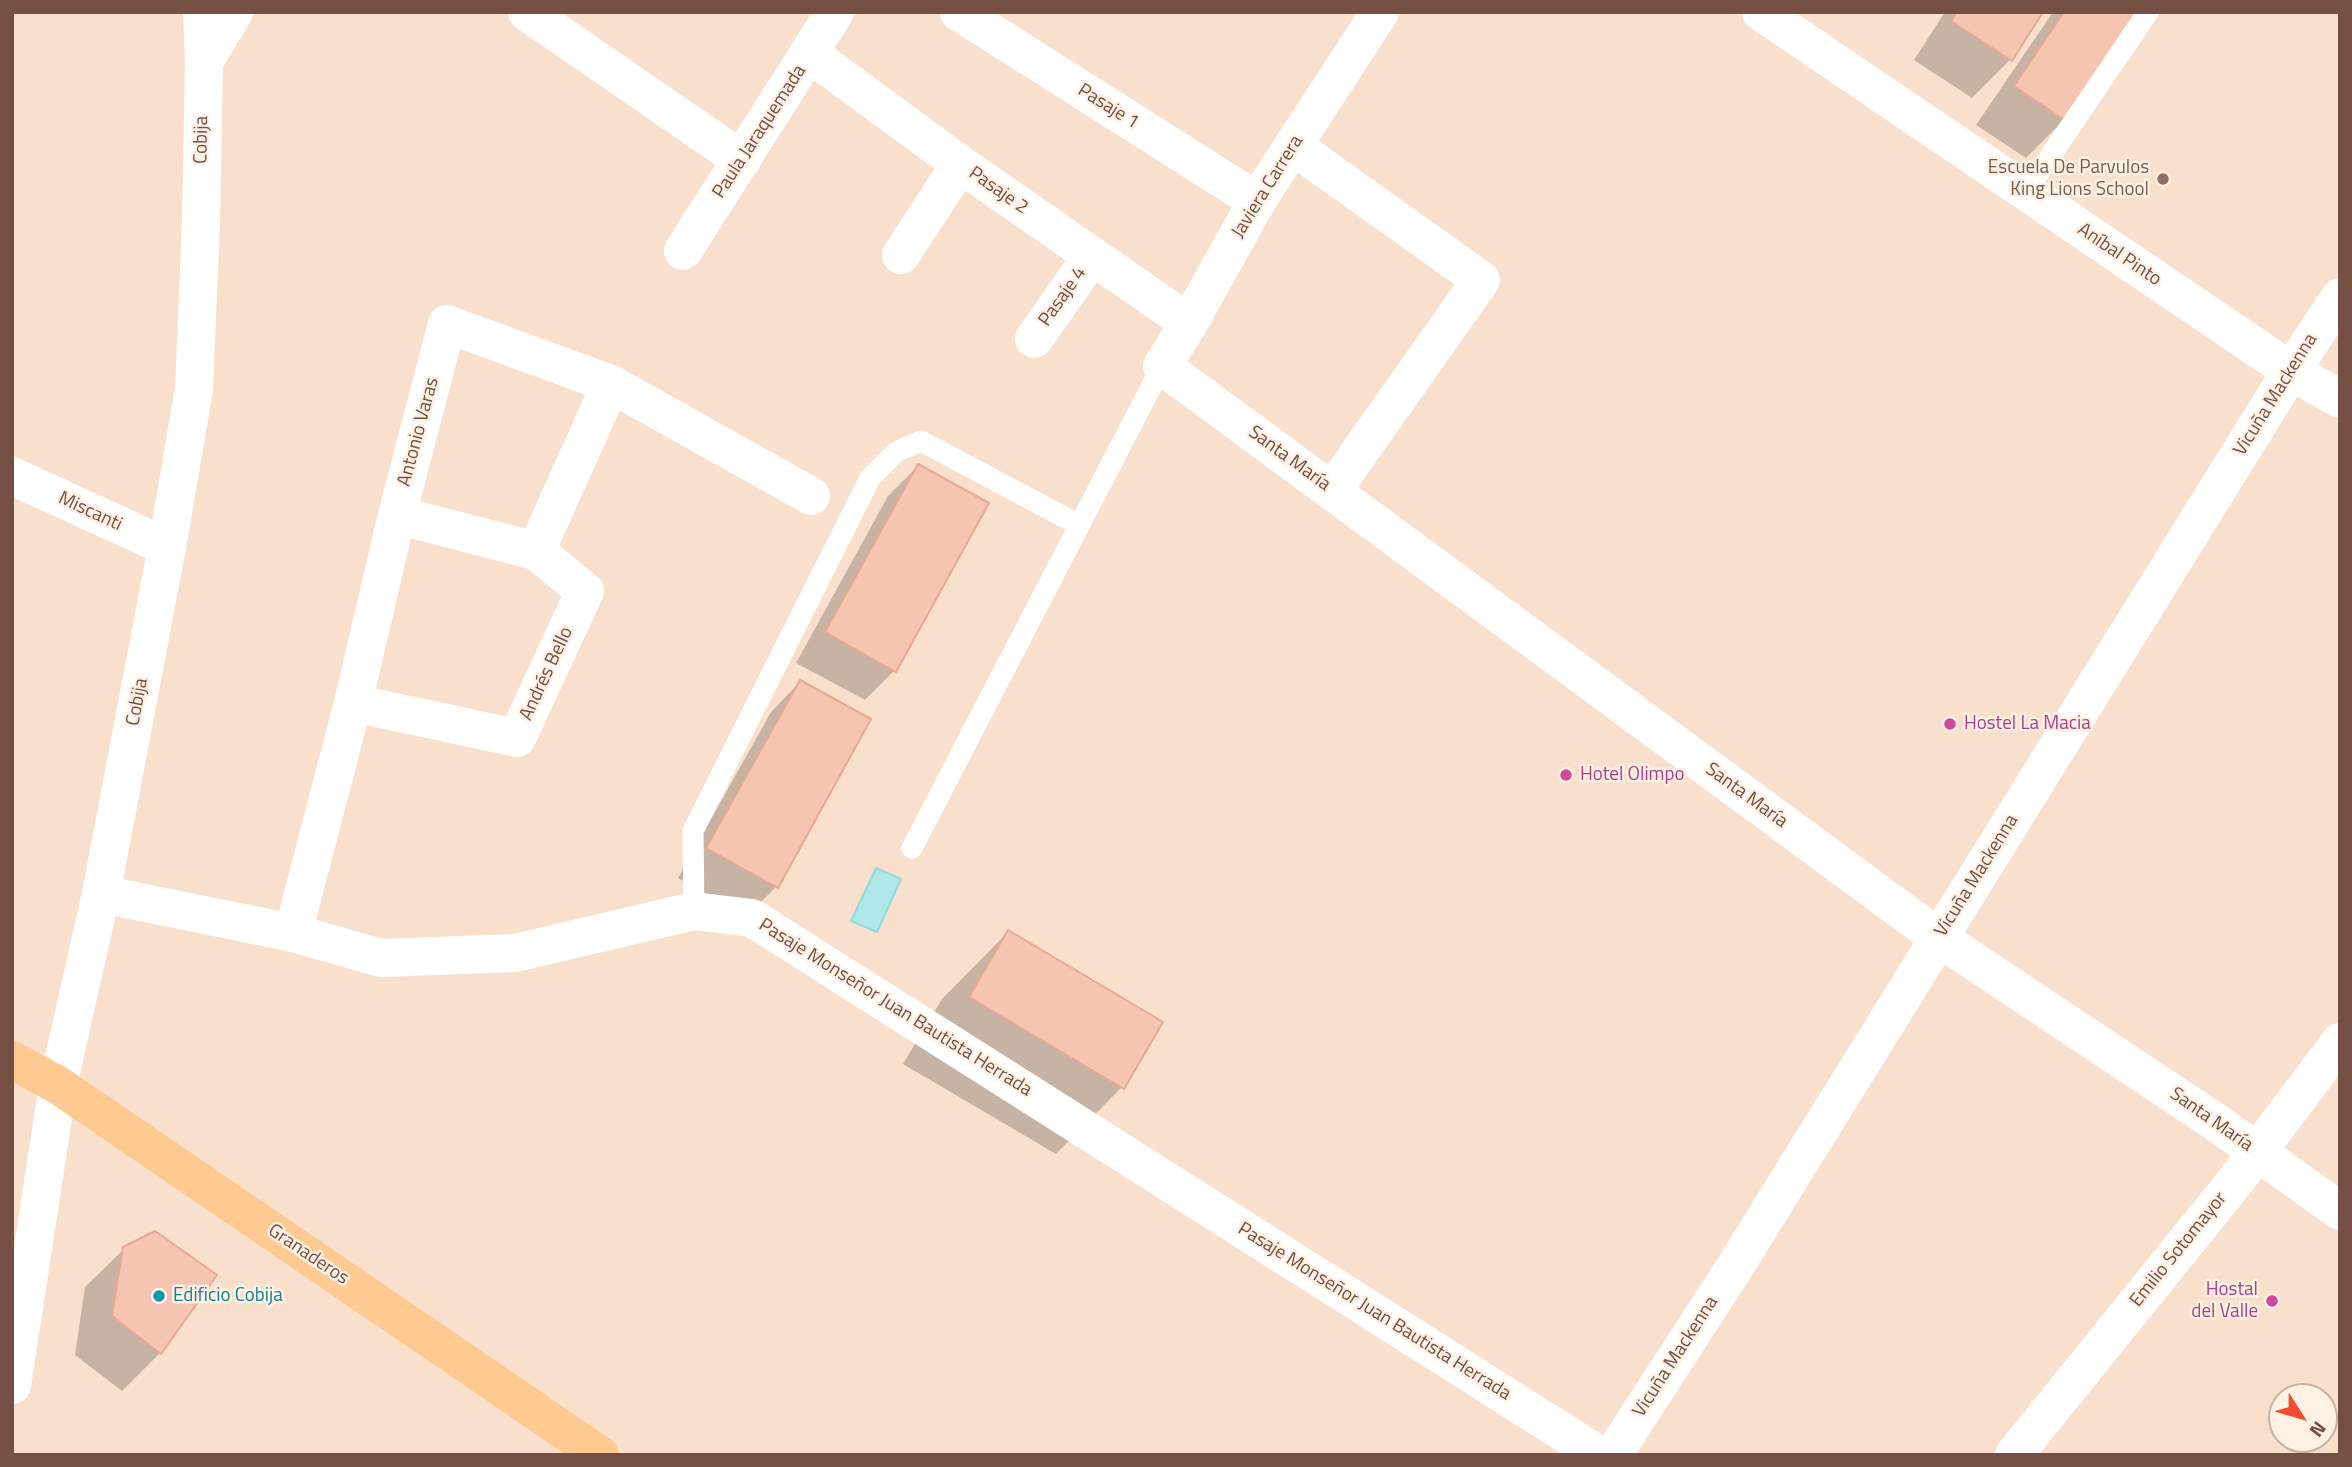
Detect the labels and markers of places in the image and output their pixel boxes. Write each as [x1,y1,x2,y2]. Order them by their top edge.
place label: Escuela De Parvulos King Lions School [1988,157,2149,201]
marker: Escuela De Parvulos King Lions School [2155,171,2171,187]
place label: Hostel La Macia [1964,713,2091,735]
marker: Hostel La Macia [1942,716,1958,732]
place label: Hotel Olimpo [1580,764,1685,786]
marker: Hotel Olimpo [1558,767,1574,783]
place label: Hostal del Valle [2191,1279,2258,1323]
place label: Edificio Cobija [173,1285,283,1307]
marker: Edificio Cobija [151,1288,167,1304]
marker: Hostal del Valle [2264,1293,2280,1309]

